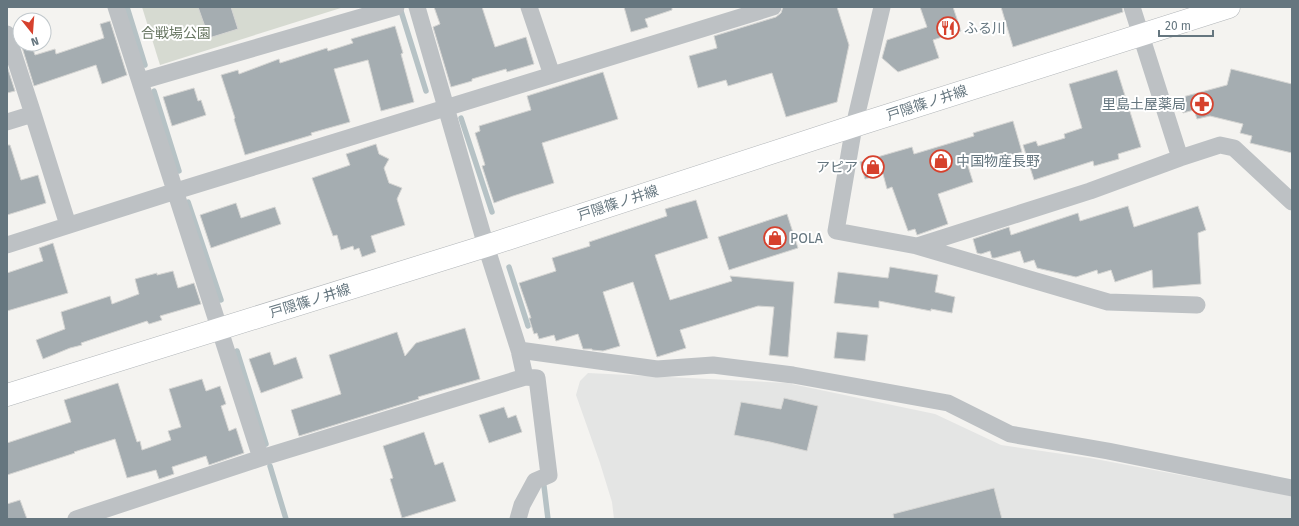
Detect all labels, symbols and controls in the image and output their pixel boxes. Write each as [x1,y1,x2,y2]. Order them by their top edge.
north arrow [12,12,52,52]
scale bar [1159,12,1213,38]
restaurant icon: ふる川 [935,15,961,41]
text: 20 m [1165,19,1191,33]
place label: ふる川 [964,20,1006,37]
park label: 合戦場公園 [141,25,211,42]
text: N [29,34,40,48]
street label: 戸隠篠ノ井線 [884,82,970,124]
pharmacy icon: 里島土屋薬局 [1189,91,1215,117]
place label: 里島土屋薬局 [1102,96,1186,113]
shop icon: 中国物産長野 [928,148,954,174]
place label: 中国物産長野 [956,153,1040,170]
shop icon: アピア [860,154,886,180]
place label: アピア [816,159,858,176]
street label: 戸隠篠ノ井線 [575,182,661,224]
shop icon: POLA [762,225,788,251]
place label: POLA [790,230,823,247]
street label: 戸隠篠ノ井線 [267,281,353,321]

